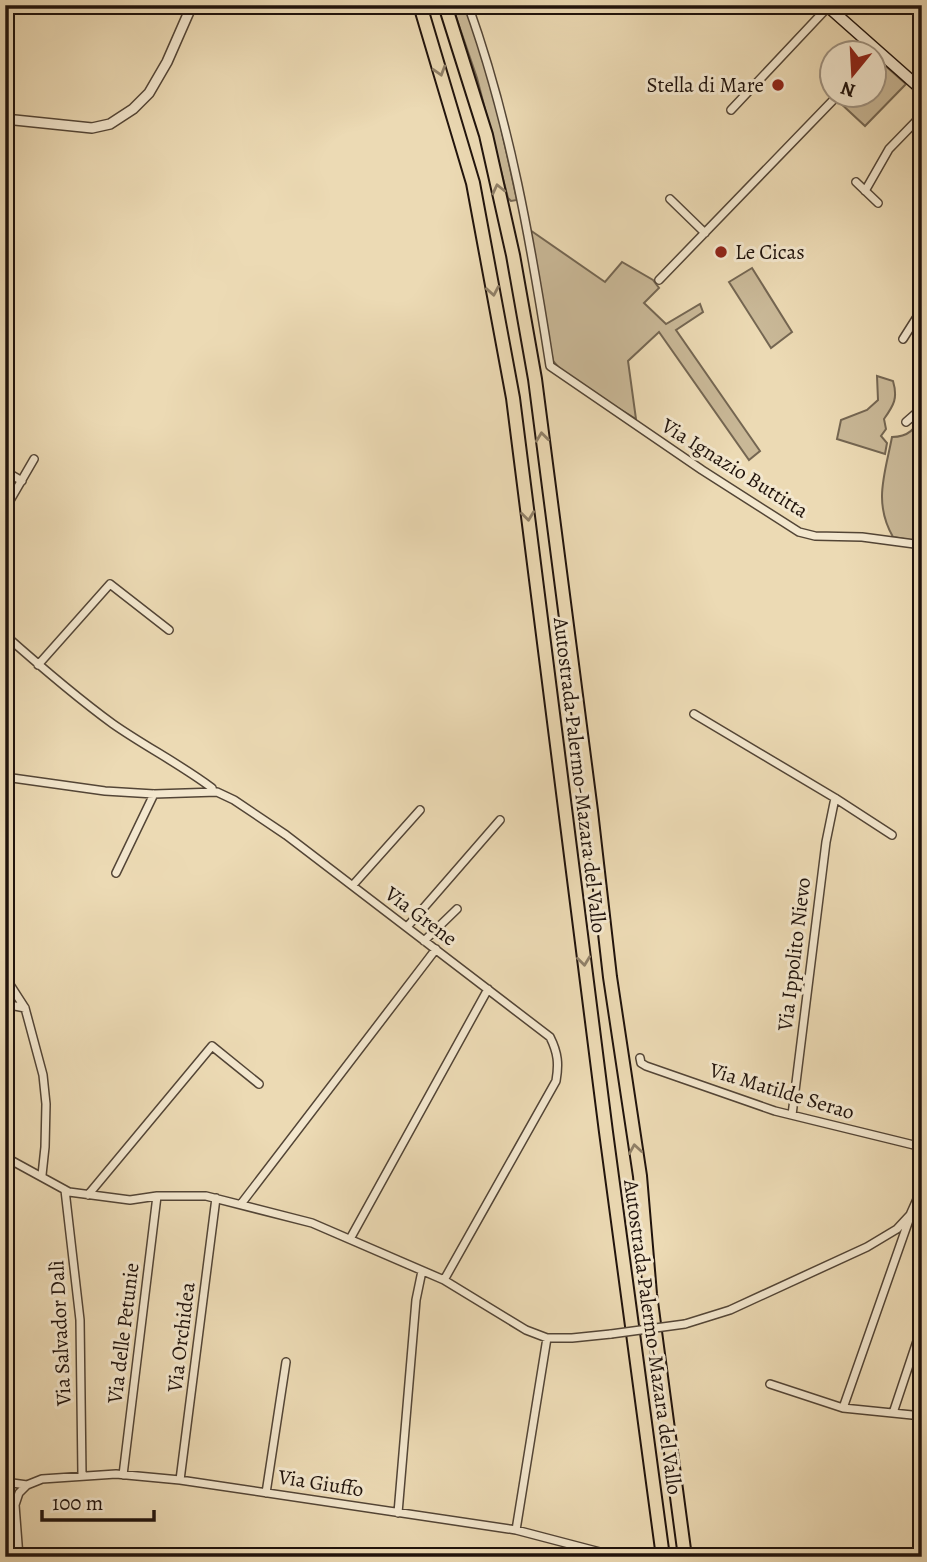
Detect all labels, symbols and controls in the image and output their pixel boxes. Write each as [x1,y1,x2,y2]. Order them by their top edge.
north arrow [818,38,888,108]
one-way arrow [431,64,446,76]
place label: Stella di Mare [646,71,764,99]
text: N [837,75,859,104]
marker: Stella di Mare [770,77,786,93]
one-way arrow [492,183,506,195]
place label: Le Cicas [735,238,805,266]
marker: Le Cicas [713,244,729,260]
one-way arrow [485,285,500,297]
street label: Via Ignazio Buttitta [655,411,814,525]
one-way arrow [535,431,550,443]
one-way arrow [520,510,535,522]
street label: Autostrada Palermo-Mazara del Vallo [547,615,613,934]
street label: Via Ippolito Nievo [771,876,817,1033]
street label: Via Grene [378,879,463,952]
one-way arrow [576,955,591,966]
street label: Via Matilde Serao [705,1055,858,1126]
one-way arrow [628,1143,643,1155]
street label: Autostrada Palermo-Mazara del Vallo [617,1177,689,1496]
street label: Via Salvador Dalì [42,1259,78,1408]
street label: Via delle Petunie [100,1261,146,1406]
street label: Via Orchidea [160,1280,202,1395]
street label: Via Giuffo [275,1462,366,1504]
scale bar [42,1478,154,1522]
text: 100 m [52,1489,103,1517]

